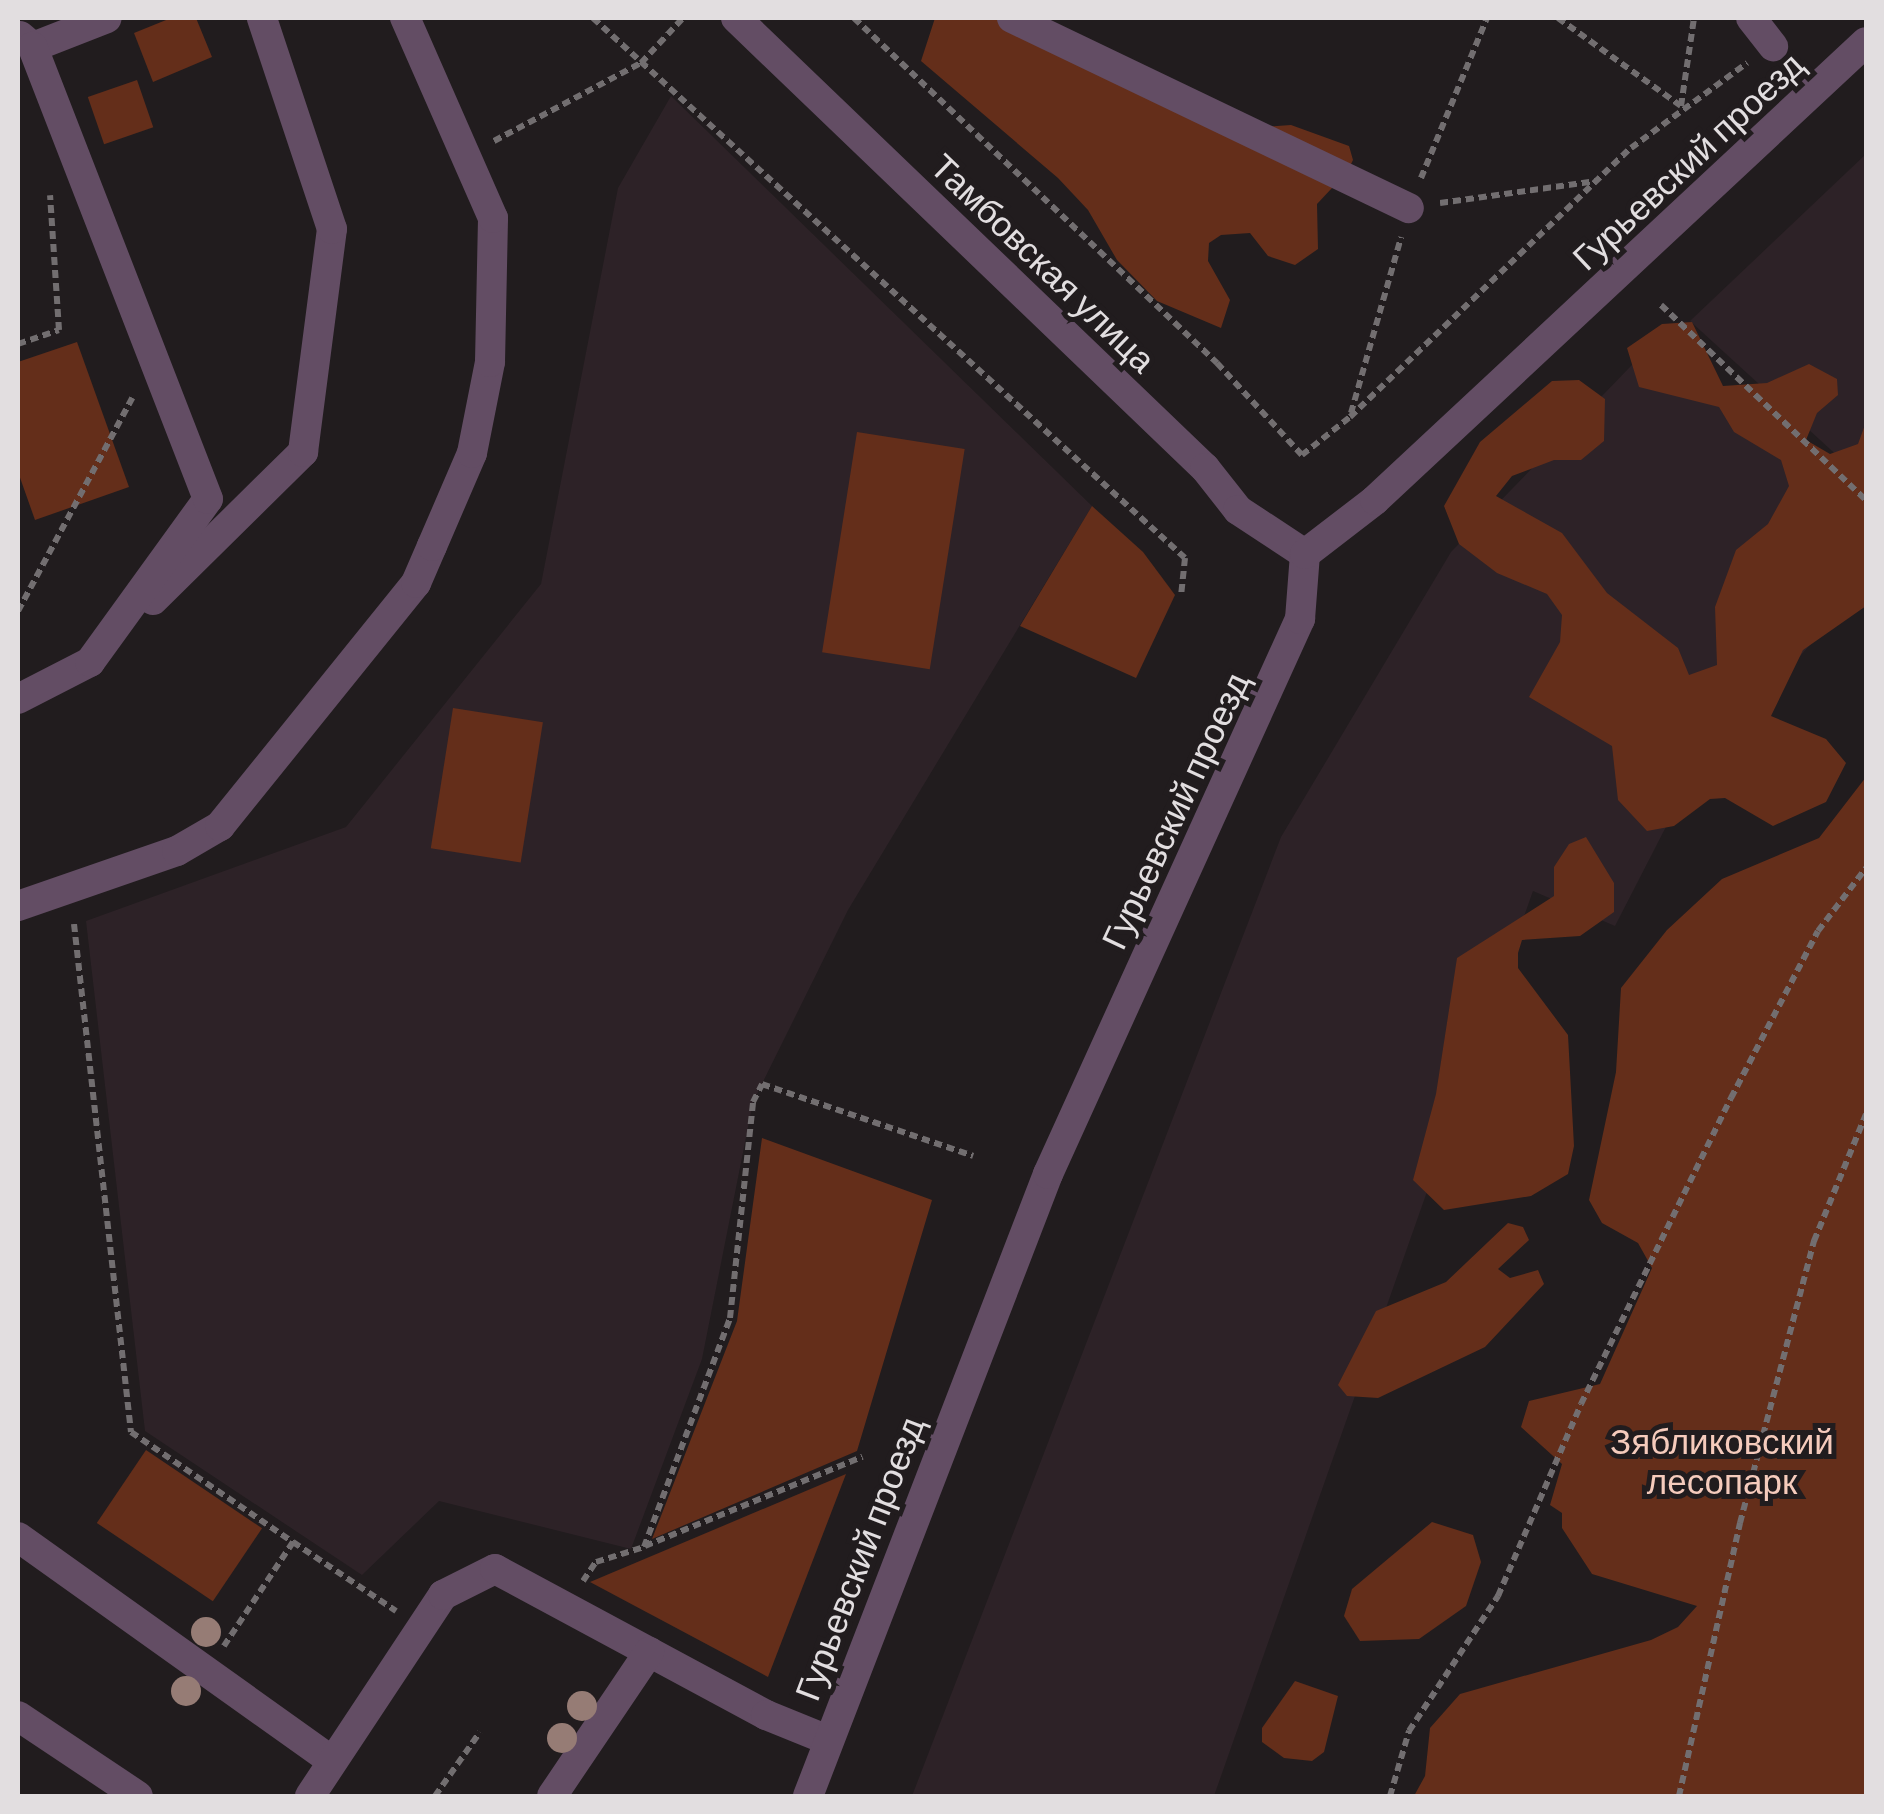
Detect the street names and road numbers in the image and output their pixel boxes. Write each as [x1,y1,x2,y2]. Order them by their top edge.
street label: Гурьевский проезд [1563,42,1811,278]
street label: Тамбовская улица [923,144,1165,380]
street label: Гурьевский проезд [1092,665,1256,955]
street label: Гурьевский проезд [785,1410,931,1706]

